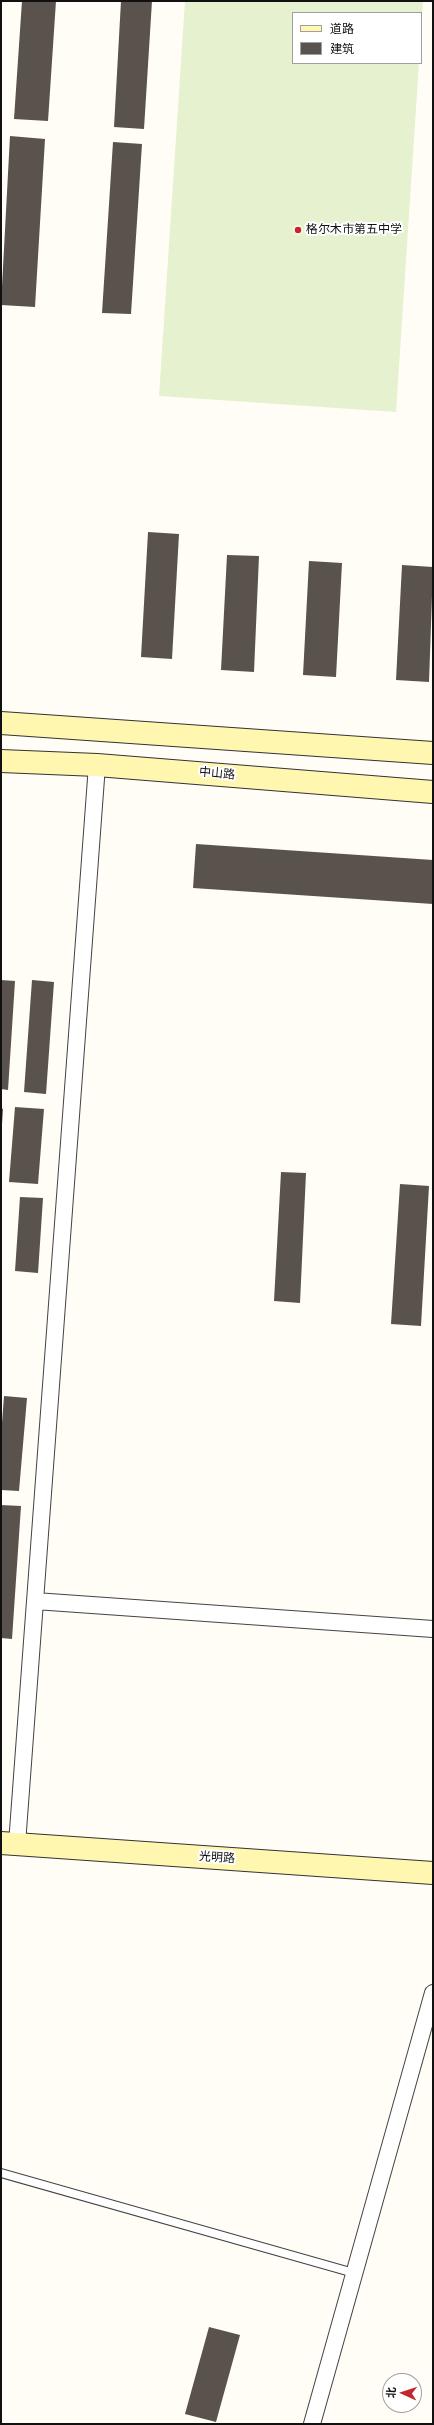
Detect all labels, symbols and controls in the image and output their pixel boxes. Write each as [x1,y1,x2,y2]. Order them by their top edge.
legend [292,12,422,64]
text: 道路 [330,22,354,36]
text: 建筑 [330,42,354,56]
place label: 格尔木市第五中学 [306,223,402,237]
marker: 格尔木市第五中学 [293,225,303,235]
street label: 中山路 [198,765,236,783]
street label: 光明路 [199,1850,235,1866]
north arrow [382,2373,422,2413]
text: 北 [385,2387,397,2398]

